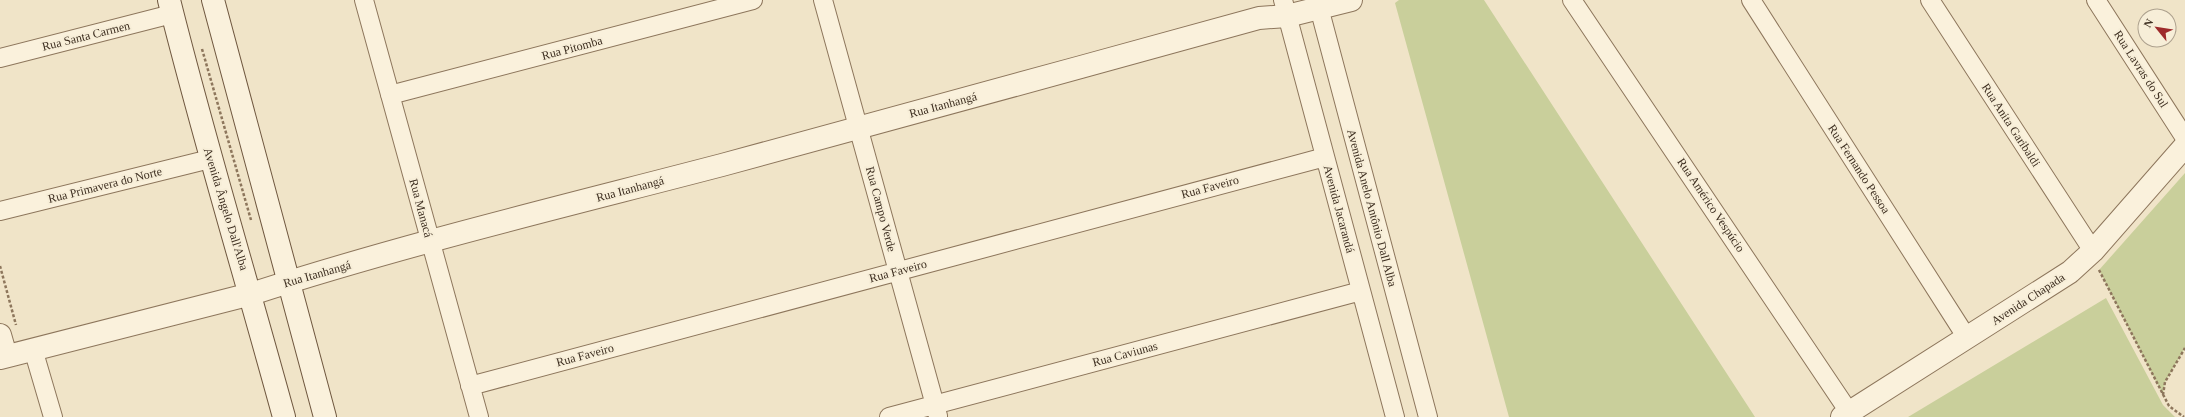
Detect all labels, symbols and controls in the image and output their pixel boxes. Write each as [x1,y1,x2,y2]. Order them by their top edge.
north arrow [2137,8,2177,48]
text: N [2141,17,2156,29]
street label: Rua Santa Carmen [41,18,131,54]
street label: Rua Lavras do Sul [2111,28,2171,111]
street label: Rua Pitomba [540,33,605,63]
street label: Rua Anita Garibaldi [1979,81,2044,170]
street label: Rua Itanhangá [908,89,979,121]
street label: Rua Fernando Pessoa [1825,122,1893,217]
street label: Avenida Anelo Antônio Dall Alba [1344,128,1400,289]
street label: Avenida Ângelo Dall'Alba [201,146,251,273]
street label: Rua Américo Vespúcio [1674,155,1748,255]
street label: Rua Primavera do Norte [47,164,163,206]
street label: Avenida Jacarandá [1321,164,1358,255]
street label: Rua Campo Verde [863,165,899,253]
street label: Rua Itanhangá [595,173,666,205]
street label: Rua Faveiro [1180,173,1240,201]
street label: Rua Manacá [406,177,436,240]
street label: Rua Itanhangá [282,257,353,290]
street label: Rua Faveiro [868,257,928,285]
street label: Avenida Chapada [1989,270,2068,328]
street label: Rua Caviunas [1091,338,1159,369]
street label: Rua Faveiro [555,341,615,369]

